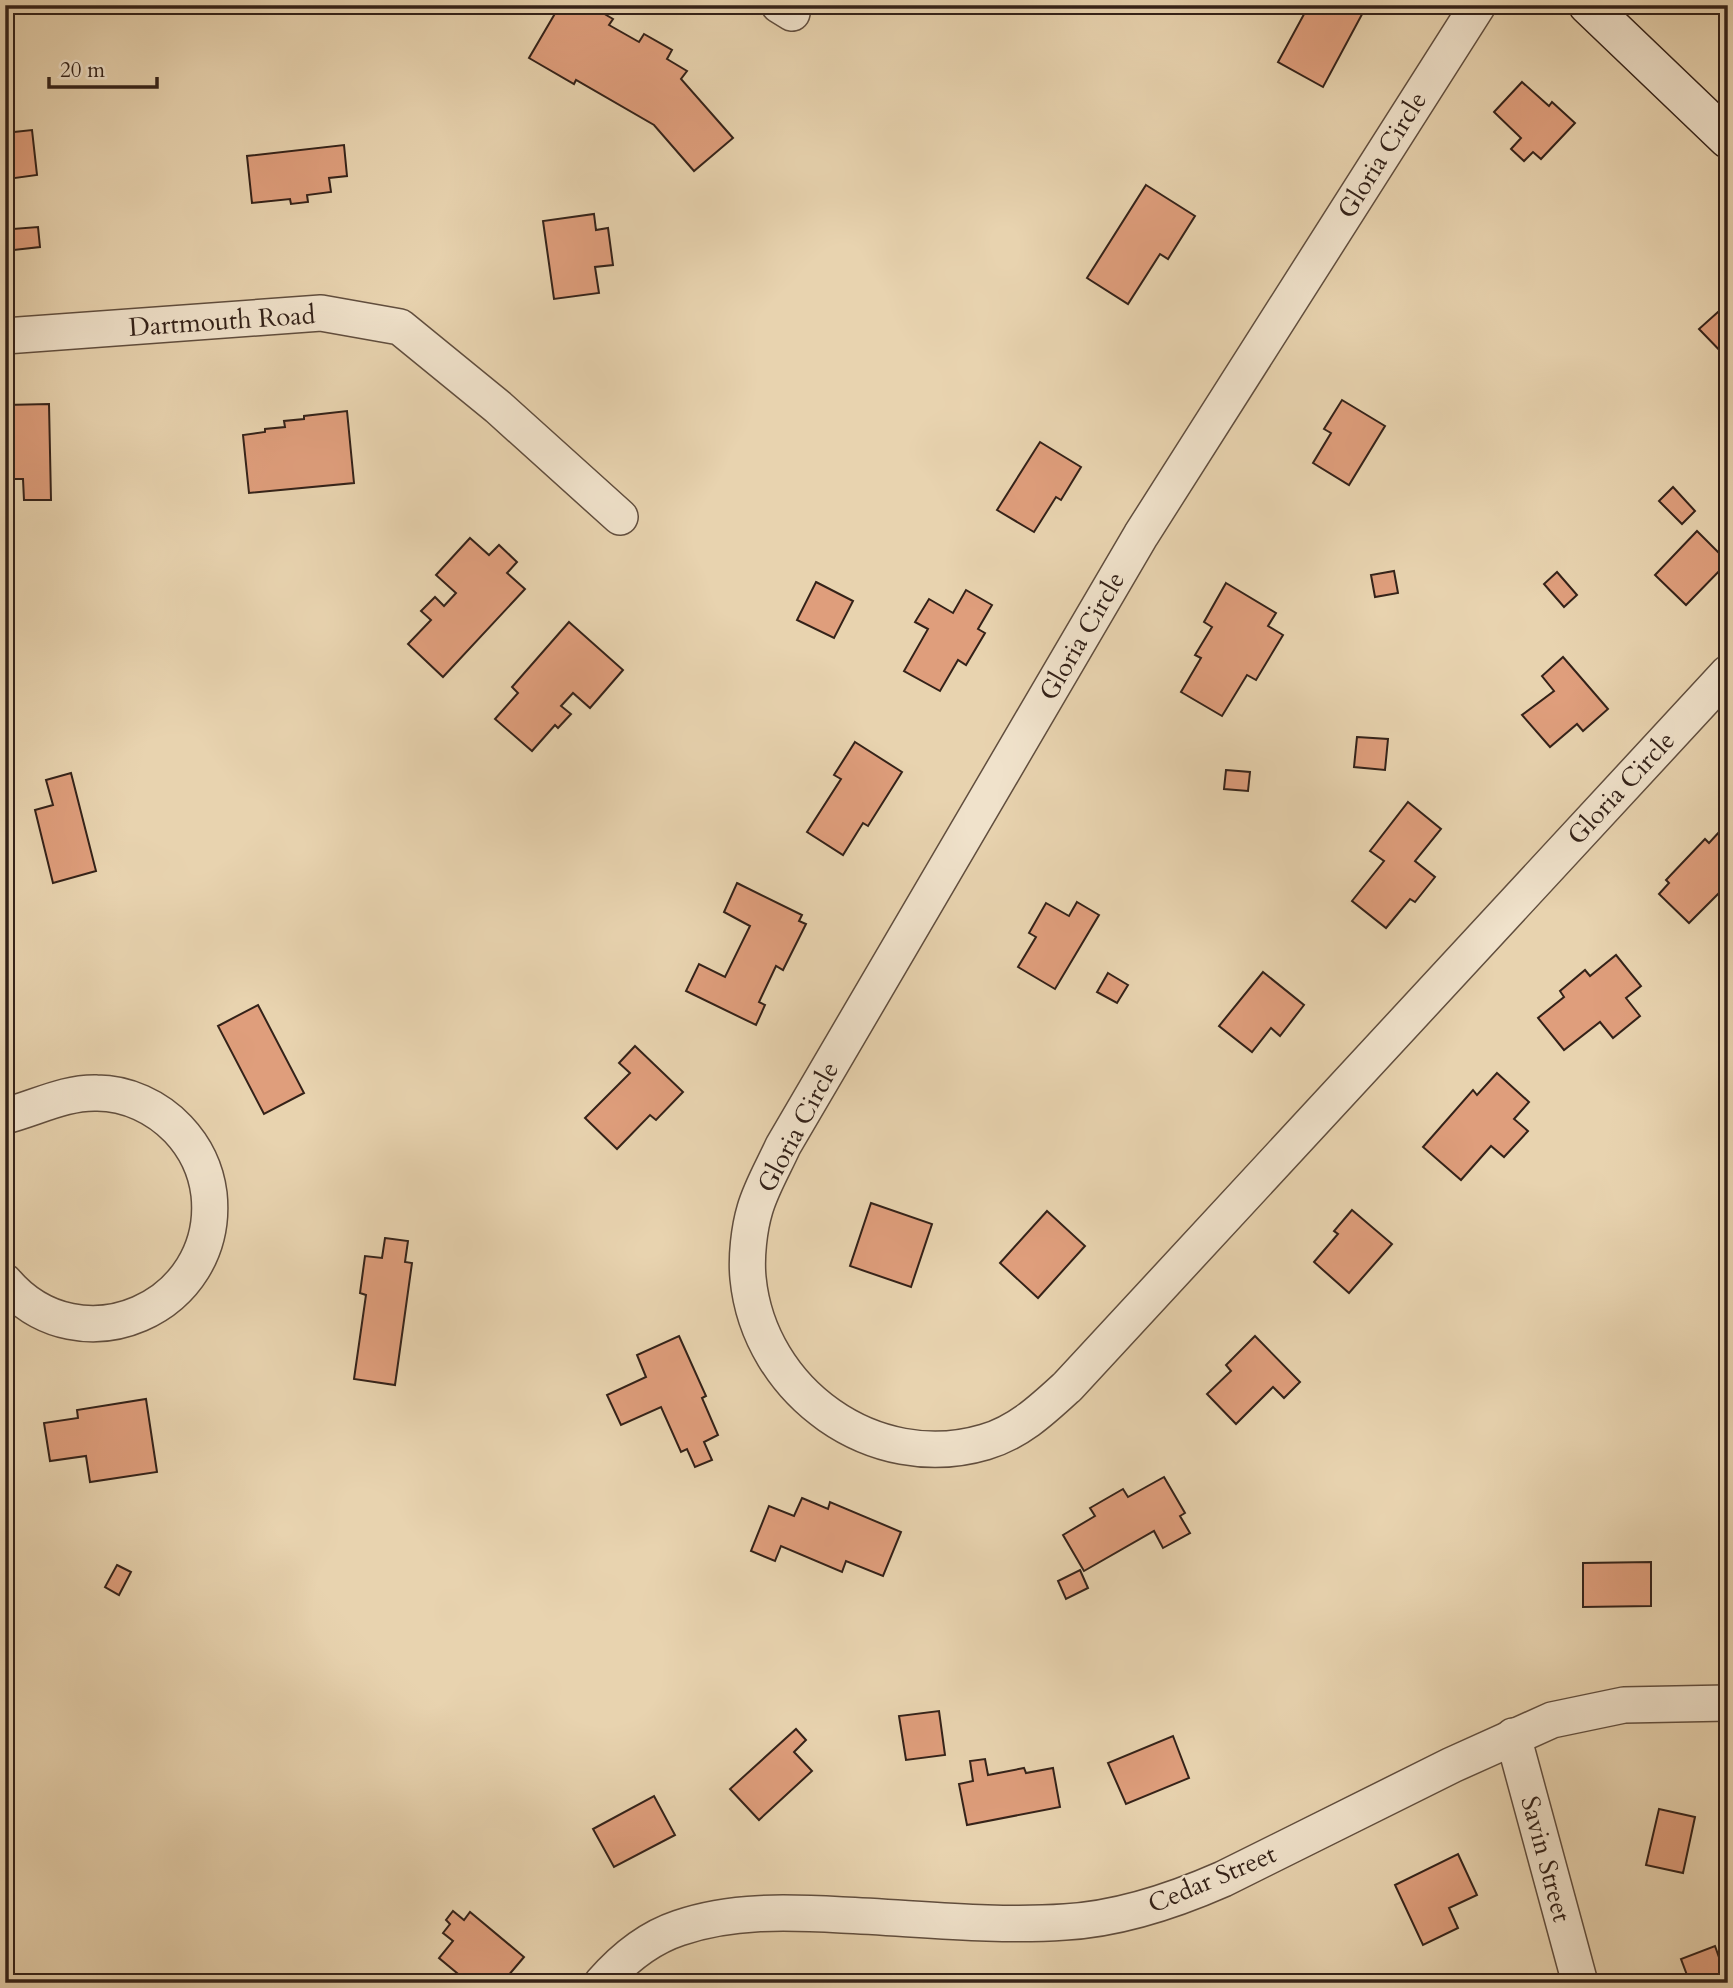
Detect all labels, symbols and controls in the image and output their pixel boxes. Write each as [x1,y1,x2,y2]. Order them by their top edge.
scale bar [49,46,158,90]
text: 20 m [60,56,105,85]
street label: Gloria Circle [1329,85,1435,225]
street label: Dartmouth Road [128,297,317,345]
street label: Gloria Circle [1031,565,1133,707]
street label: Gloria Circle [1559,724,1683,852]
street label: Gloria Circle [749,1056,847,1198]
street label: Savin Street [1512,1792,1580,1926]
street label: Cedar Street [1143,1836,1281,1922]

